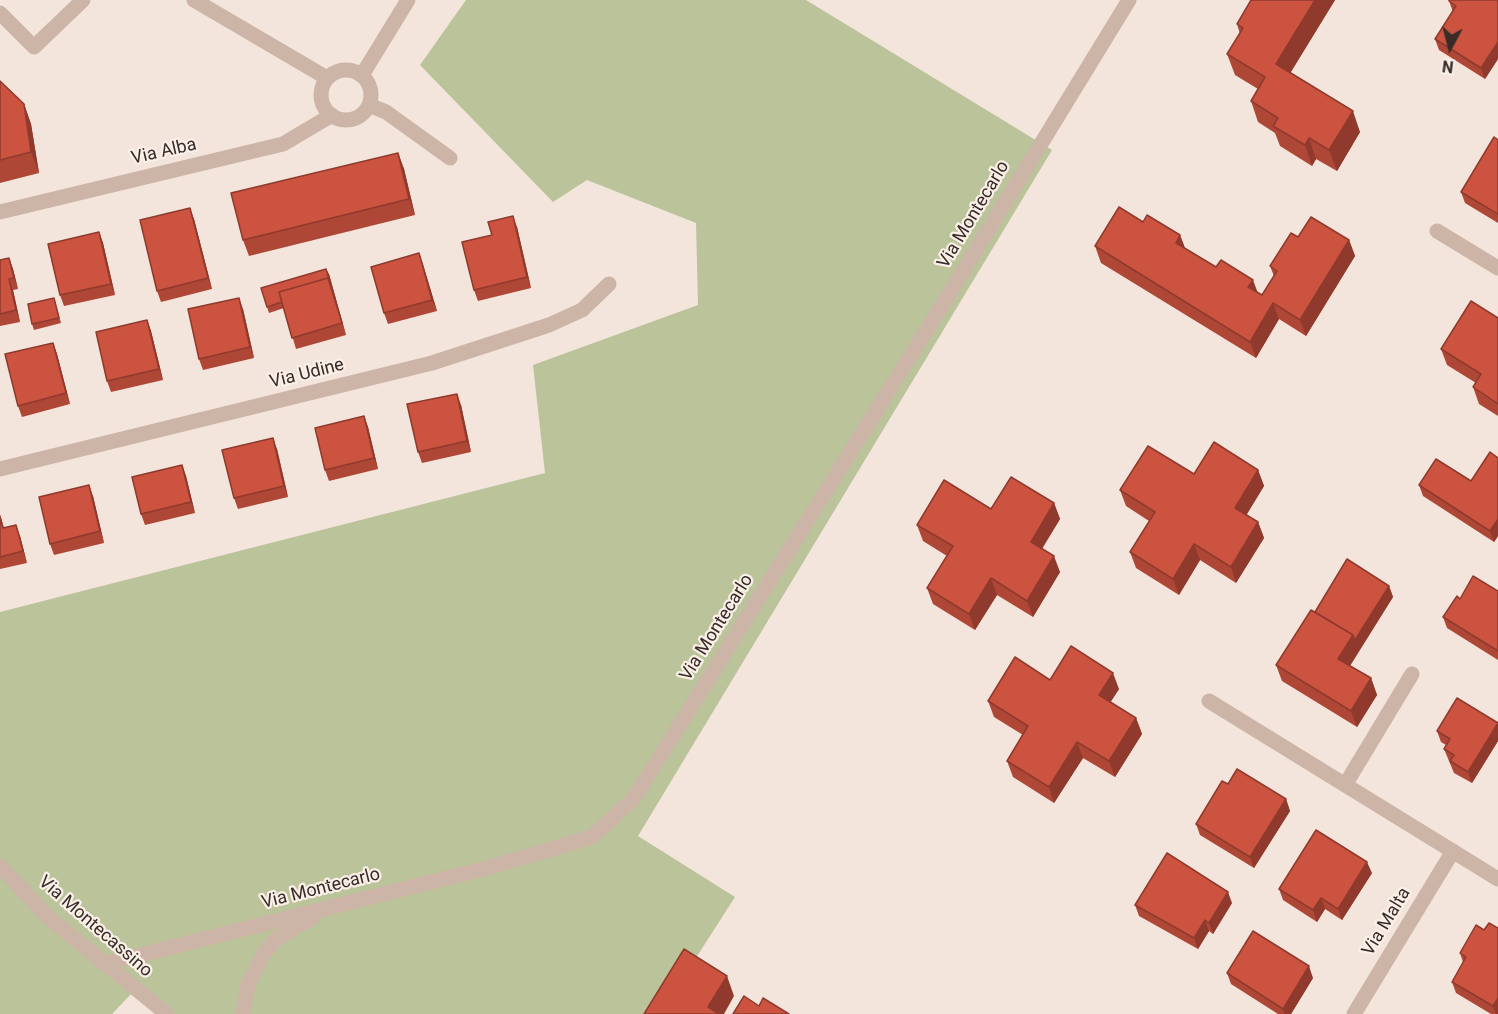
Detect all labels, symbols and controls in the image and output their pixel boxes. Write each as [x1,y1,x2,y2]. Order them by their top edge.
north arrow [1420,18,1480,78]
text: N [1441,56,1455,76]
street label: Via Alba [129,134,199,170]
street label: Via Montecarlo [933,157,1015,273]
street label: Via Udine [268,354,346,394]
street label: Via Montecarlo [676,571,758,685]
street label: Via Montecarlo [259,864,383,914]
street label: Via Montecassino [34,872,156,982]
street label: Via Malta [1358,884,1416,960]

